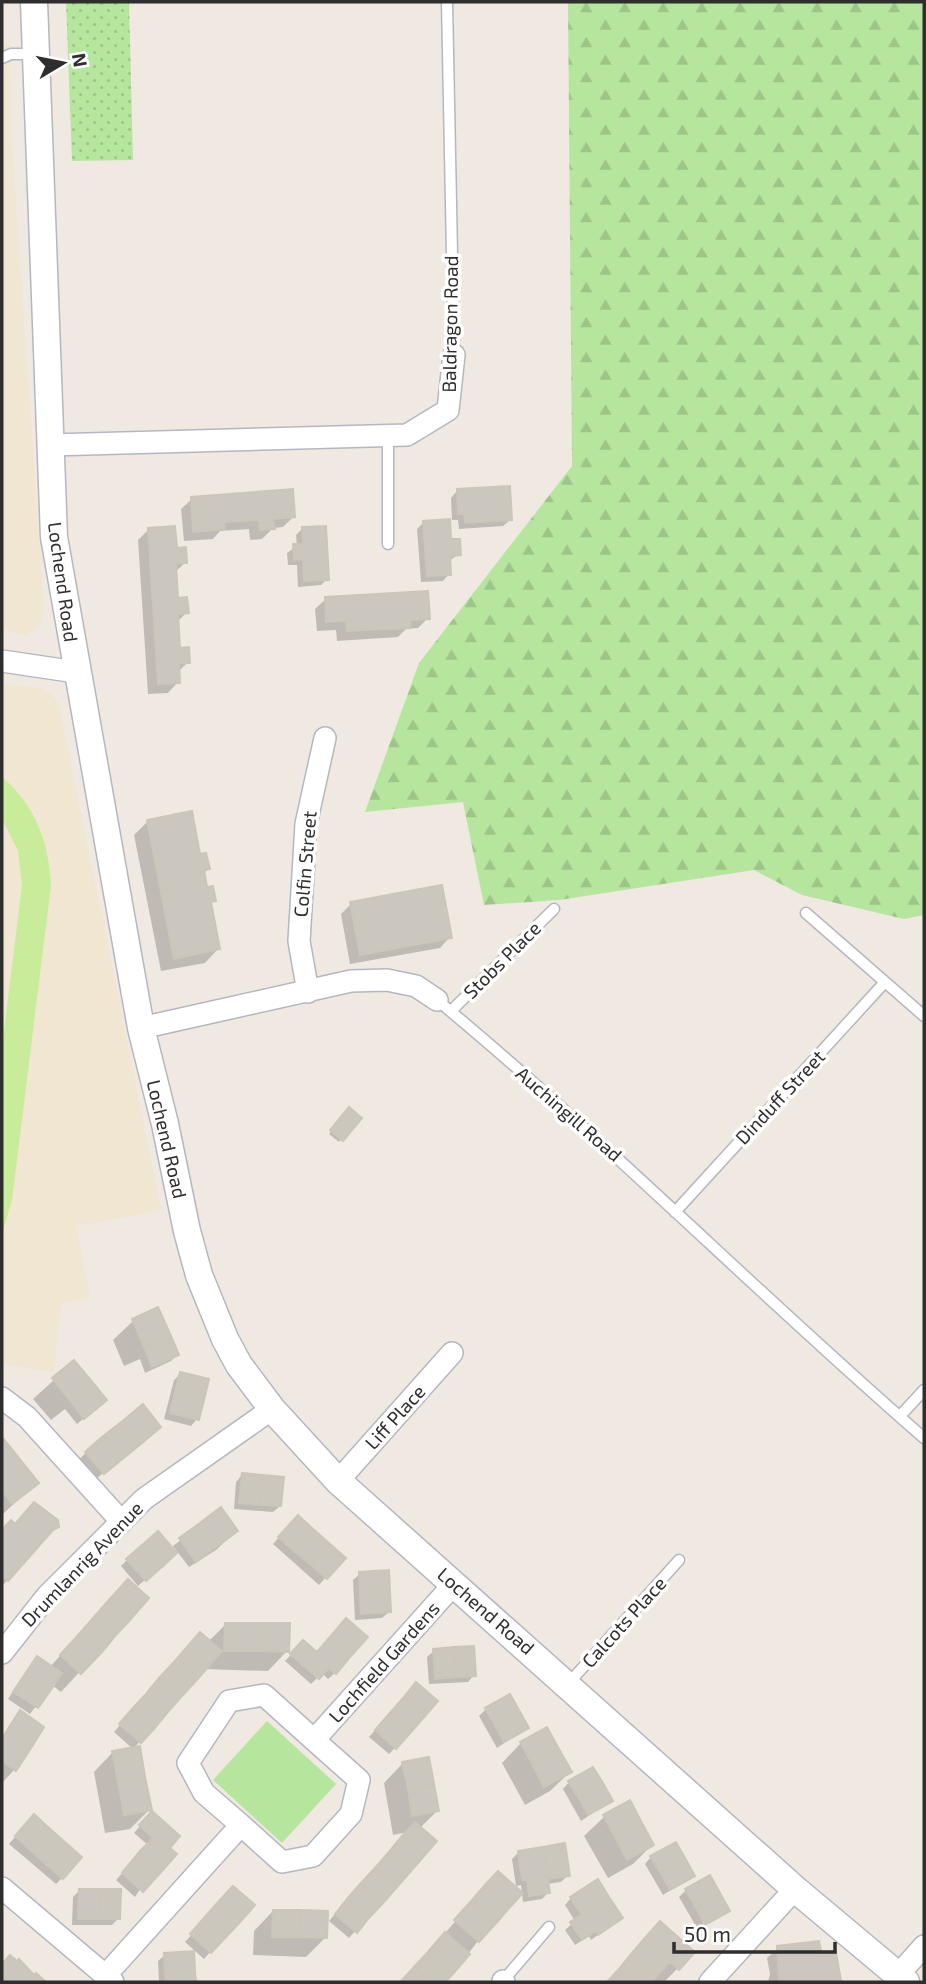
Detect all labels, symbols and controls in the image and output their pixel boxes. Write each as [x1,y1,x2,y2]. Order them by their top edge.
north arrow [28,28,98,98]
text: N [68,51,93,69]
street label: Baldragon Road [437,255,462,393]
street label: Lochend Road [44,520,83,643]
street label: Colfin Street [288,810,321,918]
street label: Stobs Place [458,916,545,1003]
street label: Dinduff Street [730,1045,829,1149]
street label: Auchingill Road [512,1061,627,1166]
street label: Lochend Road [143,1077,192,1200]
street label: Liff Place [360,1380,430,1454]
street label: Drumlanrig Avenue [16,1496,147,1631]
street label: Lochend Road [433,1562,540,1659]
street label: Calcots Place [577,1571,671,1672]
street label: Lochfield Gardens [323,1596,444,1727]
scale bar [674,1910,835,1954]
text: 50 m [684,1921,731,1946]

